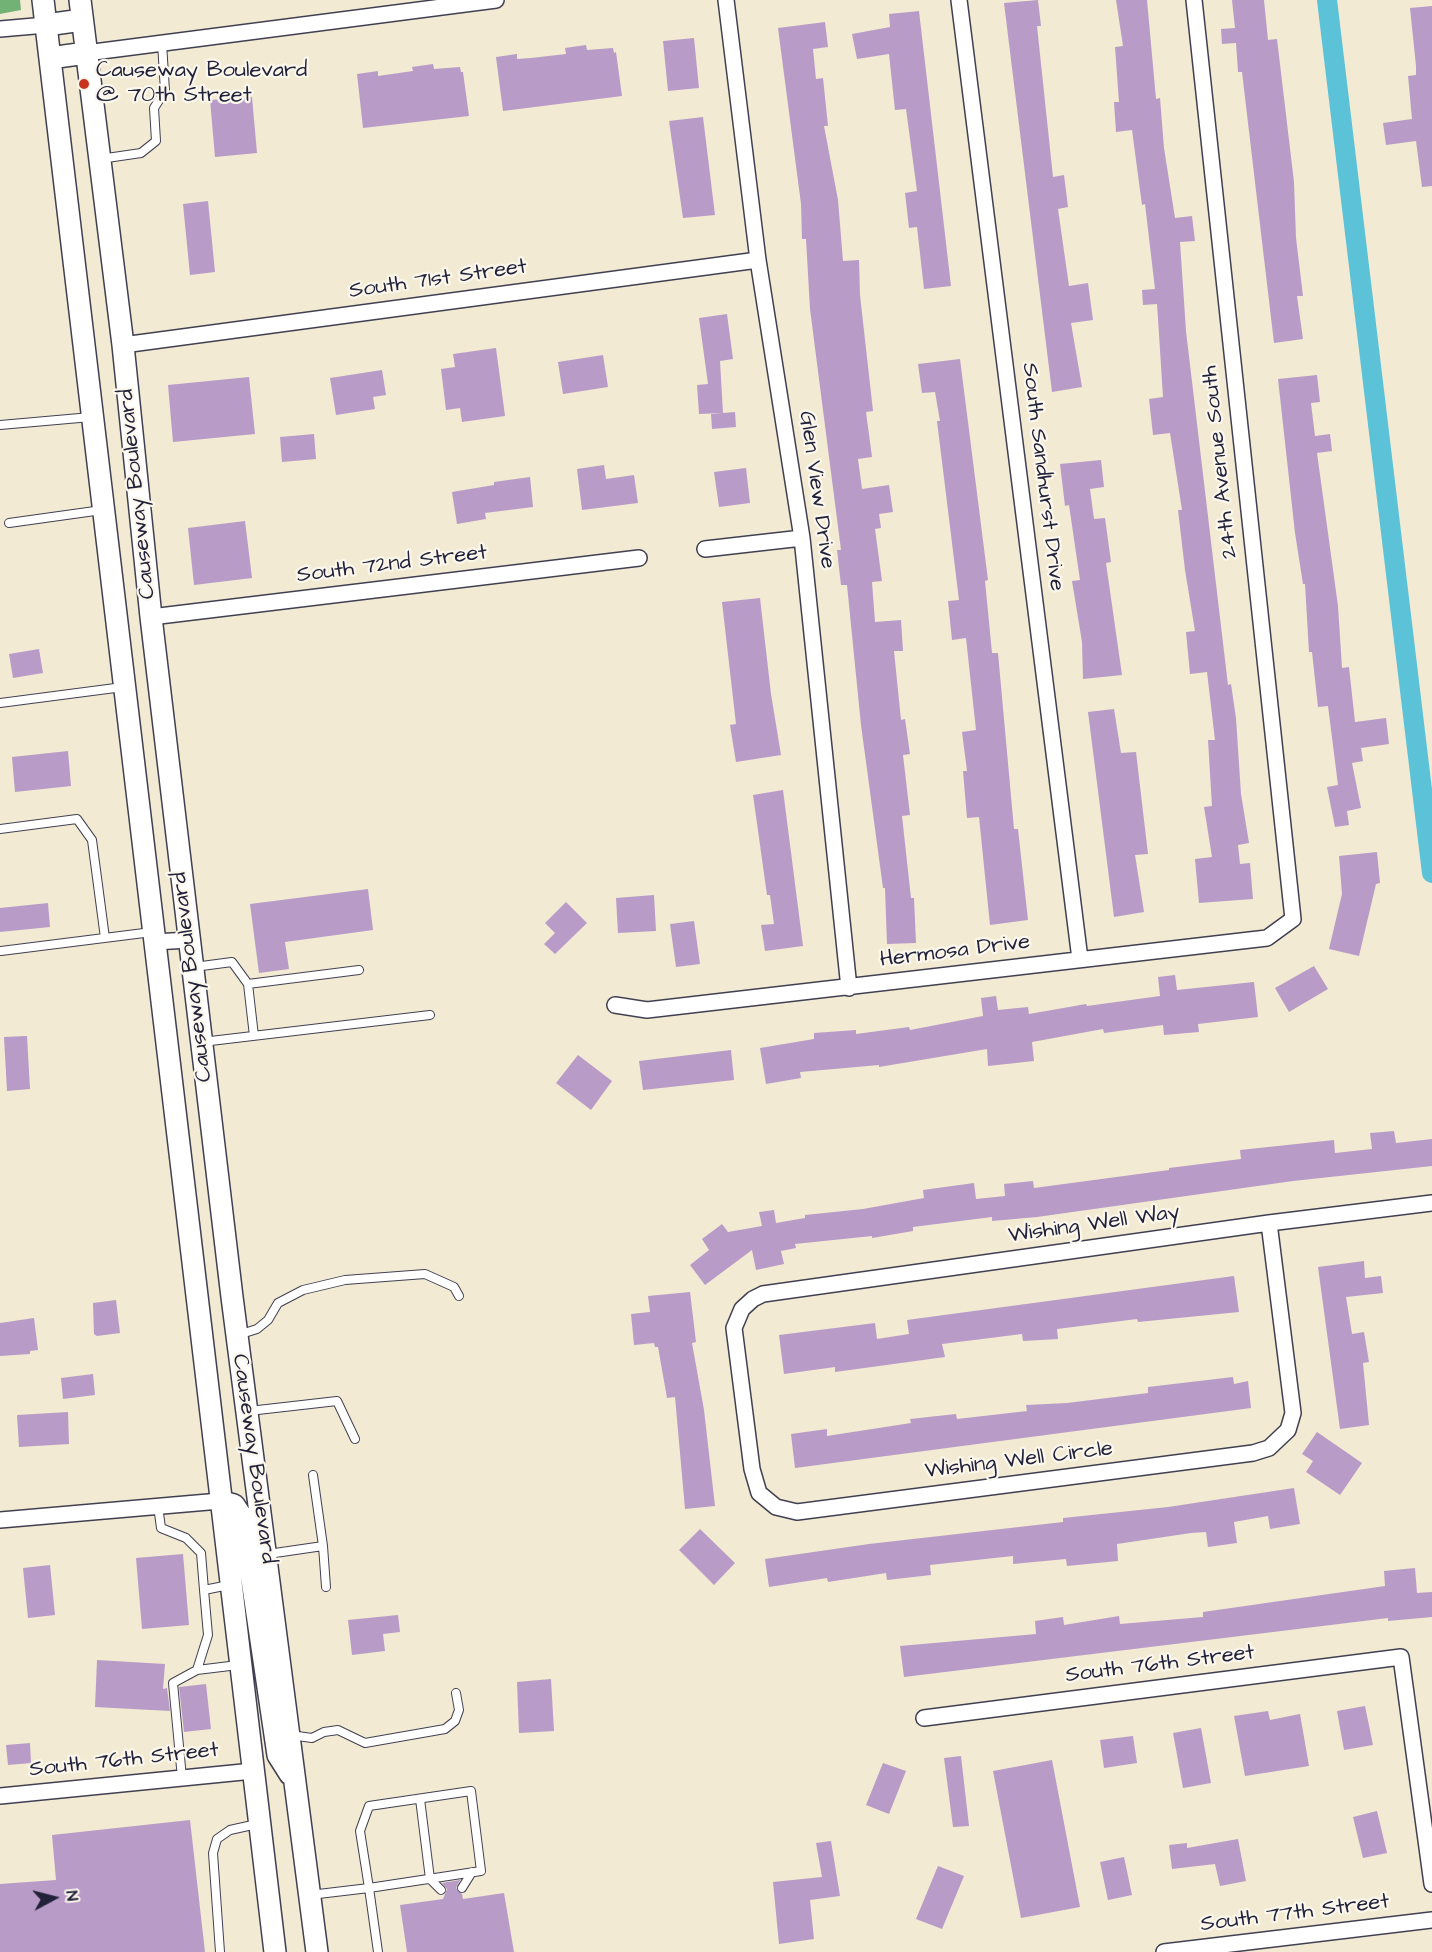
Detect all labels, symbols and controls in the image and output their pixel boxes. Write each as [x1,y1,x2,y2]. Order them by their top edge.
place label: Causeway Boulevard @ 70th Street [96,58,307,110]
marker: Causeway Boulevard @ 70th Street [77,77,91,91]
street label: South 71st Street [347,254,529,306]
street label: South Sandhurst Drive [1015,361,1069,593]
street label: 24th Avenue South [1198,364,1244,560]
street label: Causeway Boulevard [114,388,162,600]
street label: Glen View Drive [792,409,840,571]
street label: South 72nd Street [295,540,489,590]
street label: Causeway Boulevard [167,871,219,1083]
street label: Hermosa Drive [878,930,1032,974]
street label: Wishing Well Way [1007,1200,1181,1250]
street label: Causeway Boulevard [225,1353,281,1565]
street label: Wishing Well Circle [924,1436,1114,1486]
street label: South 76th Street [1064,1640,1256,1690]
street label: South 76th Street [28,1738,220,1784]
north arrow [24,1868,84,1928]
text: N [60,1889,83,1902]
street label: South 77th Street [1199,1889,1391,1939]

